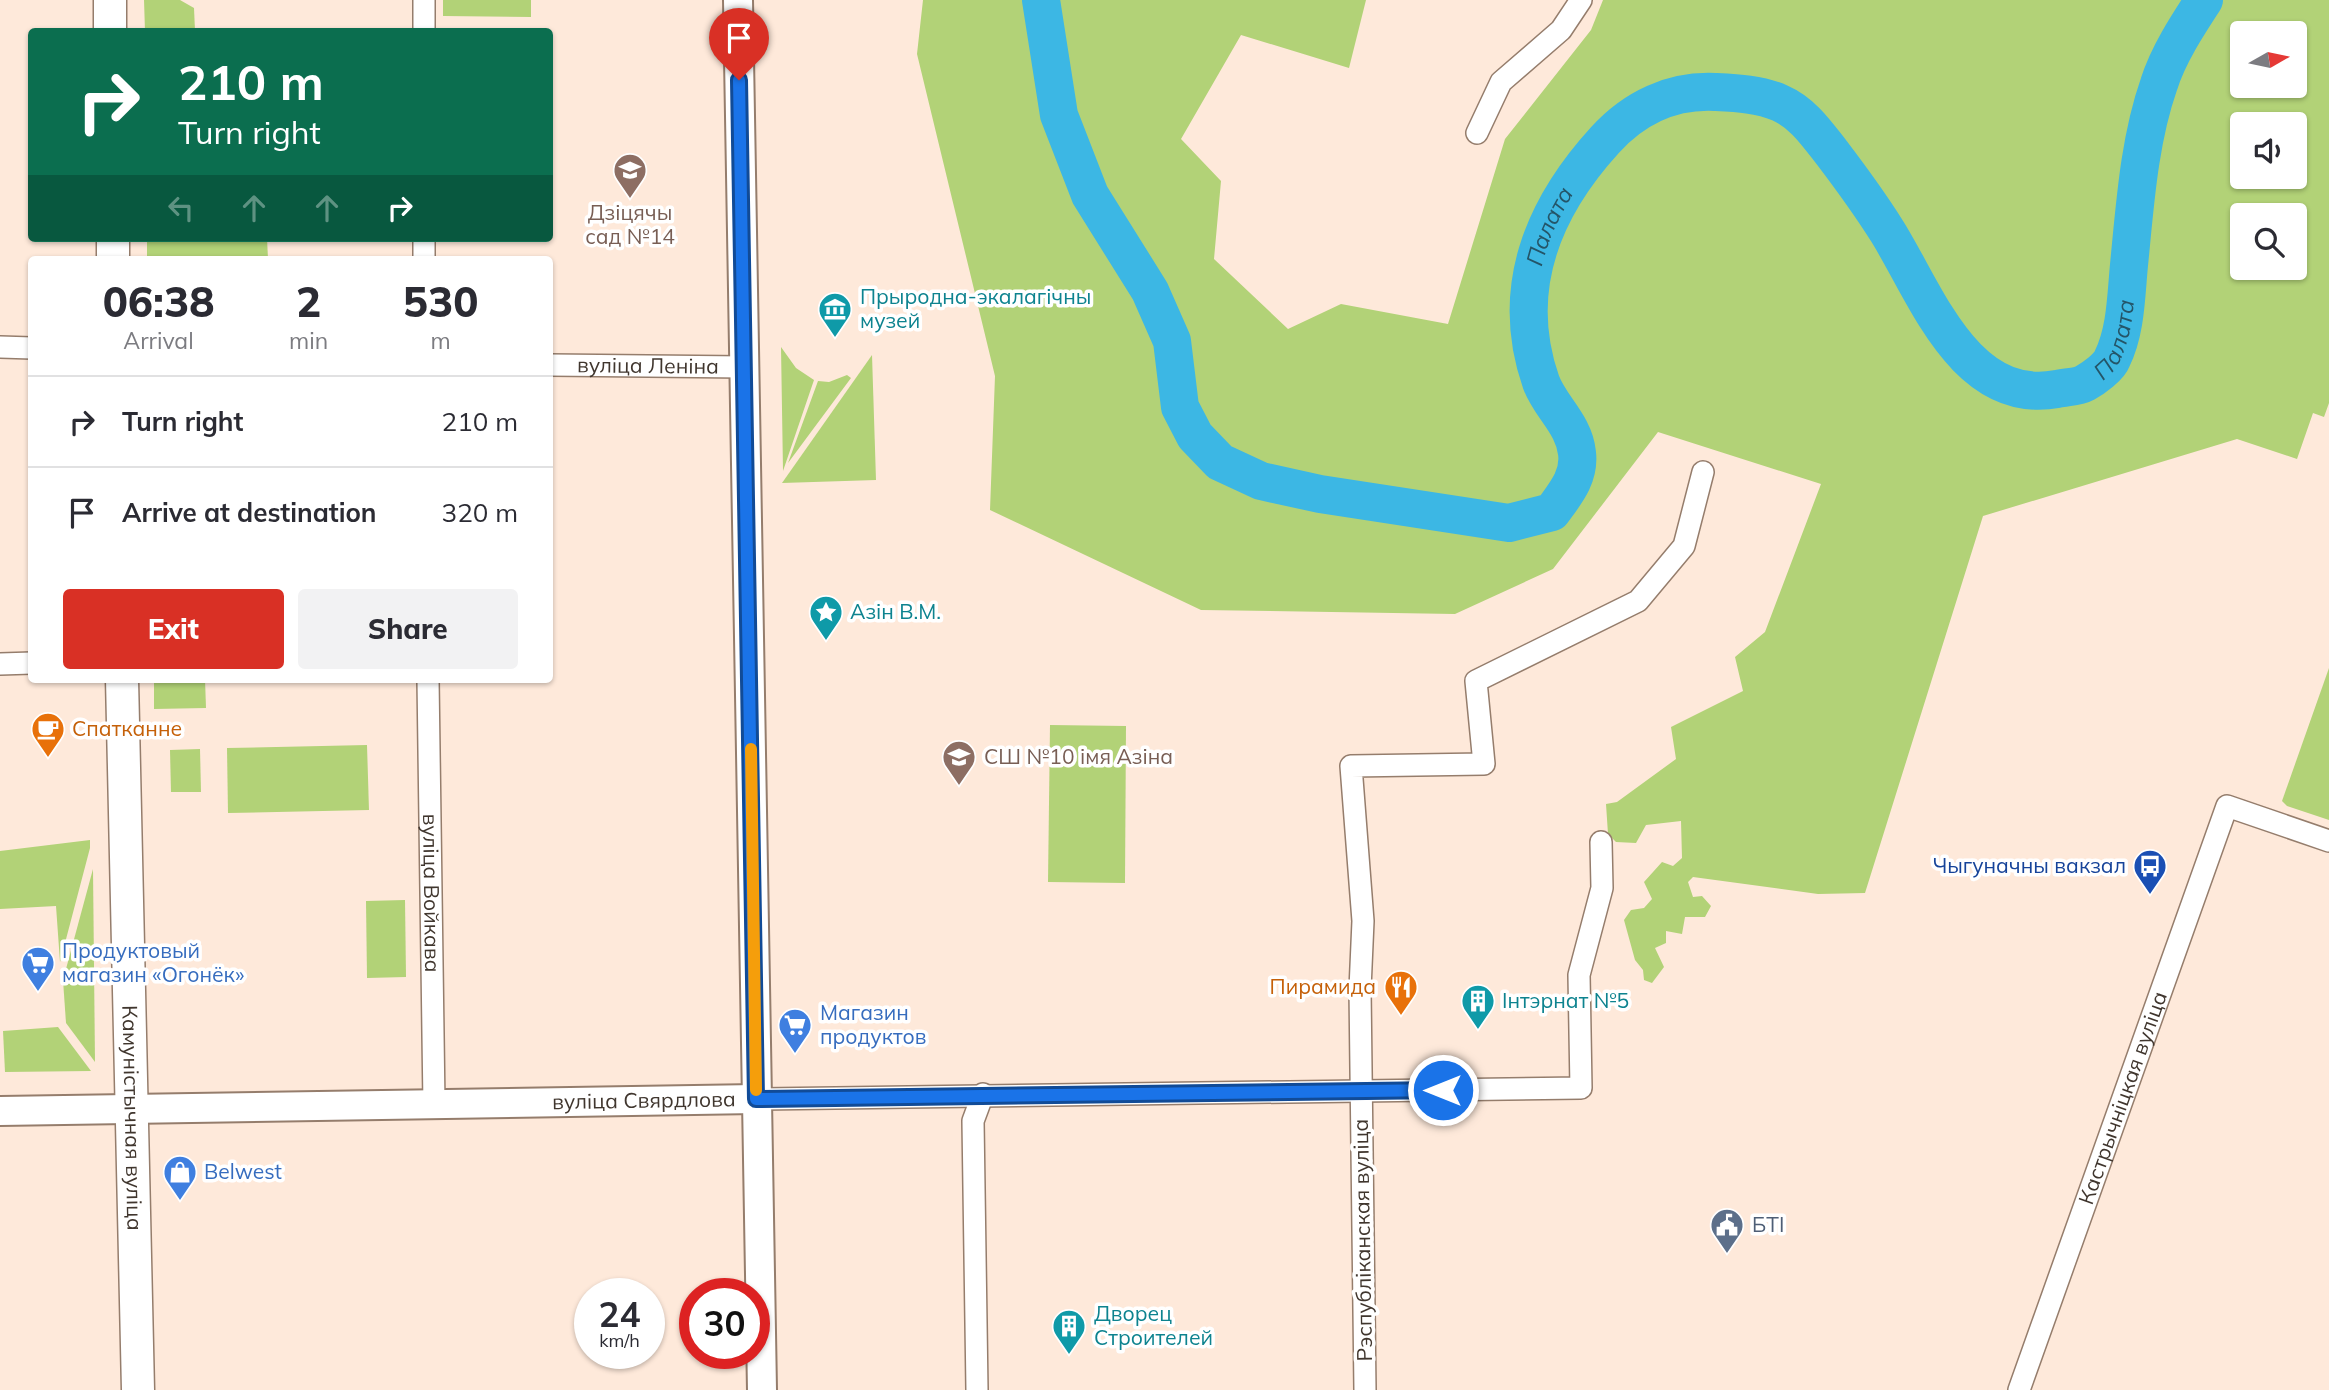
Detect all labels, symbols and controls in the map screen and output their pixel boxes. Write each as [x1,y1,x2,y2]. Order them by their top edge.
pin [709,8,769,80]
icon: arrive [720,19,758,57]
north arrow [2230,21,2306,98]
map controls [2230,21,2307,280]
text: 210 m [178,51,324,112]
icon: right [63,56,154,147]
text: Turn right [178,112,321,152]
button: sound [2230,112,2307,189]
school or university icon: Дзіцячы сад №14 [611,151,649,200]
water label: Палата [1519,181,1579,269]
icon: left [162,189,200,227]
icon: ahead [235,189,273,227]
icon: ahead [308,189,346,227]
icon: right [381,189,419,227]
place label: Дзіцячы сад №14 [585,199,675,249]
button: search [2230,203,2307,280]
text: 06:38 [103,275,214,328]
text: 2 [296,275,321,328]
text: 530 [403,275,478,328]
place label: Прыродна-экалагічны музей [860,283,1091,333]
museum icon: Прыродна-экалагічны музей [816,290,854,339]
water label: Палата [2087,298,2140,386]
text: Arrival [123,326,194,355]
text: min [289,326,328,355]
text: m [430,326,451,355]
street label: вуліца Леніна [577,351,719,379]
icon: right [63,403,101,441]
text: Turn right [122,405,243,438]
text: 210 m [442,405,518,438]
icon: arrive [63,494,101,532]
text: Arrive at destination [122,496,377,529]
text: 320 m [442,496,518,529]
button: Exit [63,589,284,669]
button: Share [298,589,518,669]
place icon: Азін В.М. [807,593,845,642]
place label: Азін В.М. [850,598,941,624]
cafe icon: Спатканне [29,710,67,759]
place label: Спатканне [72,715,182,741]
school or university icon: СШ №10 імя Азіна [940,738,978,787]
place label: СШ №10 імя Азіна [984,743,1173,769]
street label: вуліца Войкава [418,813,446,973]
bus stop icon: Чыгуначны вакзал [2131,847,2169,896]
place label: Чыгуначны вакзал [1933,852,2126,878]
place label: Продуктовый магазин «Огонёк» [62,937,244,987]
supermarket icon: Продуктовый магазин «Огонёк» [19,944,57,993]
restaurant icon: Пирамида [1382,968,1420,1017]
place label: Пирамида [1270,973,1376,999]
building icon: Інтэрнат №5 [1459,982,1497,1031]
place label: Інтэрнат №5 [1502,987,1629,1013]
street label: Кастрычніцкая вуліца [2072,988,2172,1208]
place label: Магазин продуктов [820,999,926,1049]
street label: Камуністычная вуліца [117,1005,148,1231]
supermarket icon: Магазин продуктов [776,1006,814,1055]
position arrow [1406,1053,1480,1127]
street label: вуліца Свярдлова [552,1085,736,1114]
street label: Рэспубліканская вуліца [1347,1118,1377,1362]
shop icon: Belwest [161,1153,199,1202]
place label: Belwest [204,1158,282,1184]
public building icon: БТІ [1708,1206,1746,1255]
place label: БТІ [1752,1211,1784,1237]
speed limit sign: 30 [679,1278,770,1369]
text: 24 [598,1292,641,1336]
place label: Дворец Строителей [1094,1300,1213,1350]
building icon: Дворец Строителей [1050,1307,1088,1356]
text: km/h [599,1329,640,1352]

